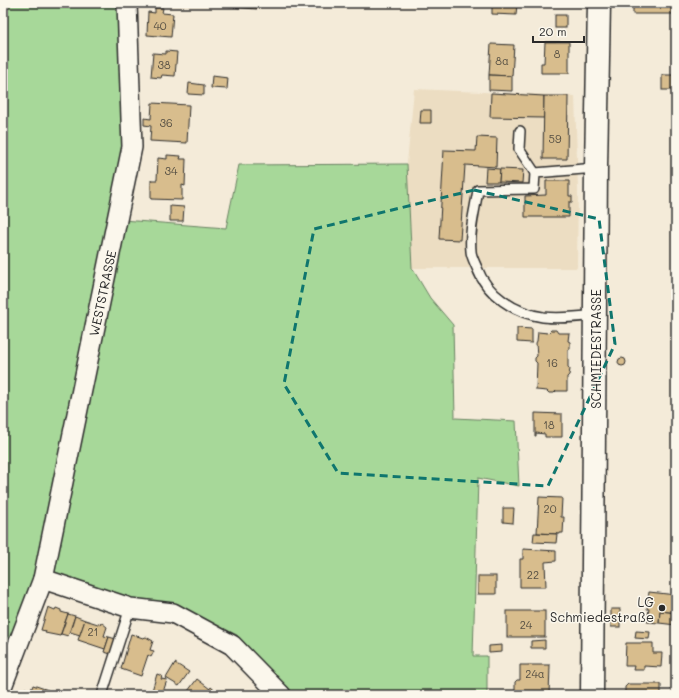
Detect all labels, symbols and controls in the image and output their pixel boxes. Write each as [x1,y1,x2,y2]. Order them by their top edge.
house number: 40 [153,18,167,33]
scale bar [533,18,584,44]
text: 20 m [539,23,567,39]
house number: 8 [554,46,561,61]
house number: 8a [495,53,509,68]
house number: 38 [157,57,171,72]
house number: 36 [159,115,173,130]
house number: 59 [549,131,562,146]
house number: 34 [165,163,178,178]
street label: WESTSTRASSE [85,248,119,338]
street label: SCHMIEDESTRASSE [587,289,604,409]
house number: 16 [546,355,558,370]
house number: 18 [543,417,555,432]
house number: 20 [544,501,557,516]
house number: 22 [527,567,539,582]
place label: LG Schmiedestraße [550,593,654,625]
marker: LG Schmiedestraße [657,603,667,613]
house number: 24 [520,617,533,632]
house number: 21 [87,624,99,639]
house number: 24a [525,666,545,681]

